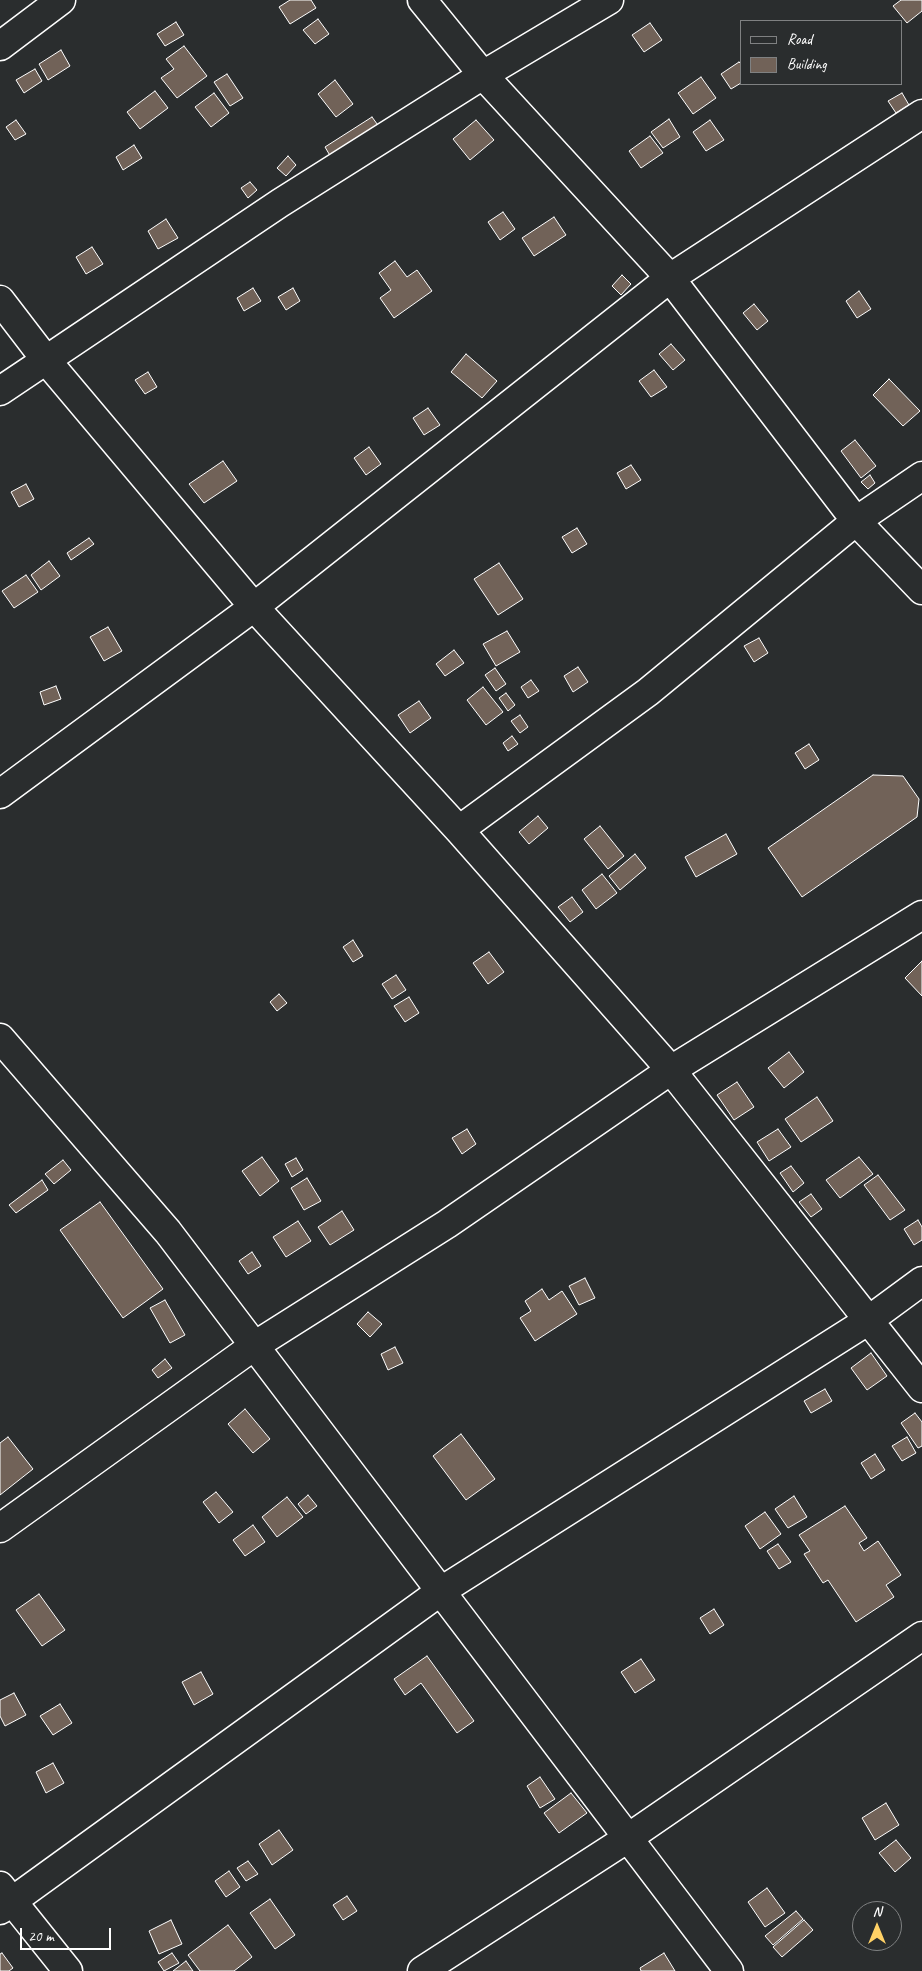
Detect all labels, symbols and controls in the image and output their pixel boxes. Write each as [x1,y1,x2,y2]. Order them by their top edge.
legend [740,20,902,85]
text: Road [787,30,812,49]
text: Building [787,55,826,74]
north arrow [852,1901,902,1951]
text: N [873,1903,881,1920]
scale bar [22,1918,114,1950]
text: 20 m [28,1927,54,1946]

